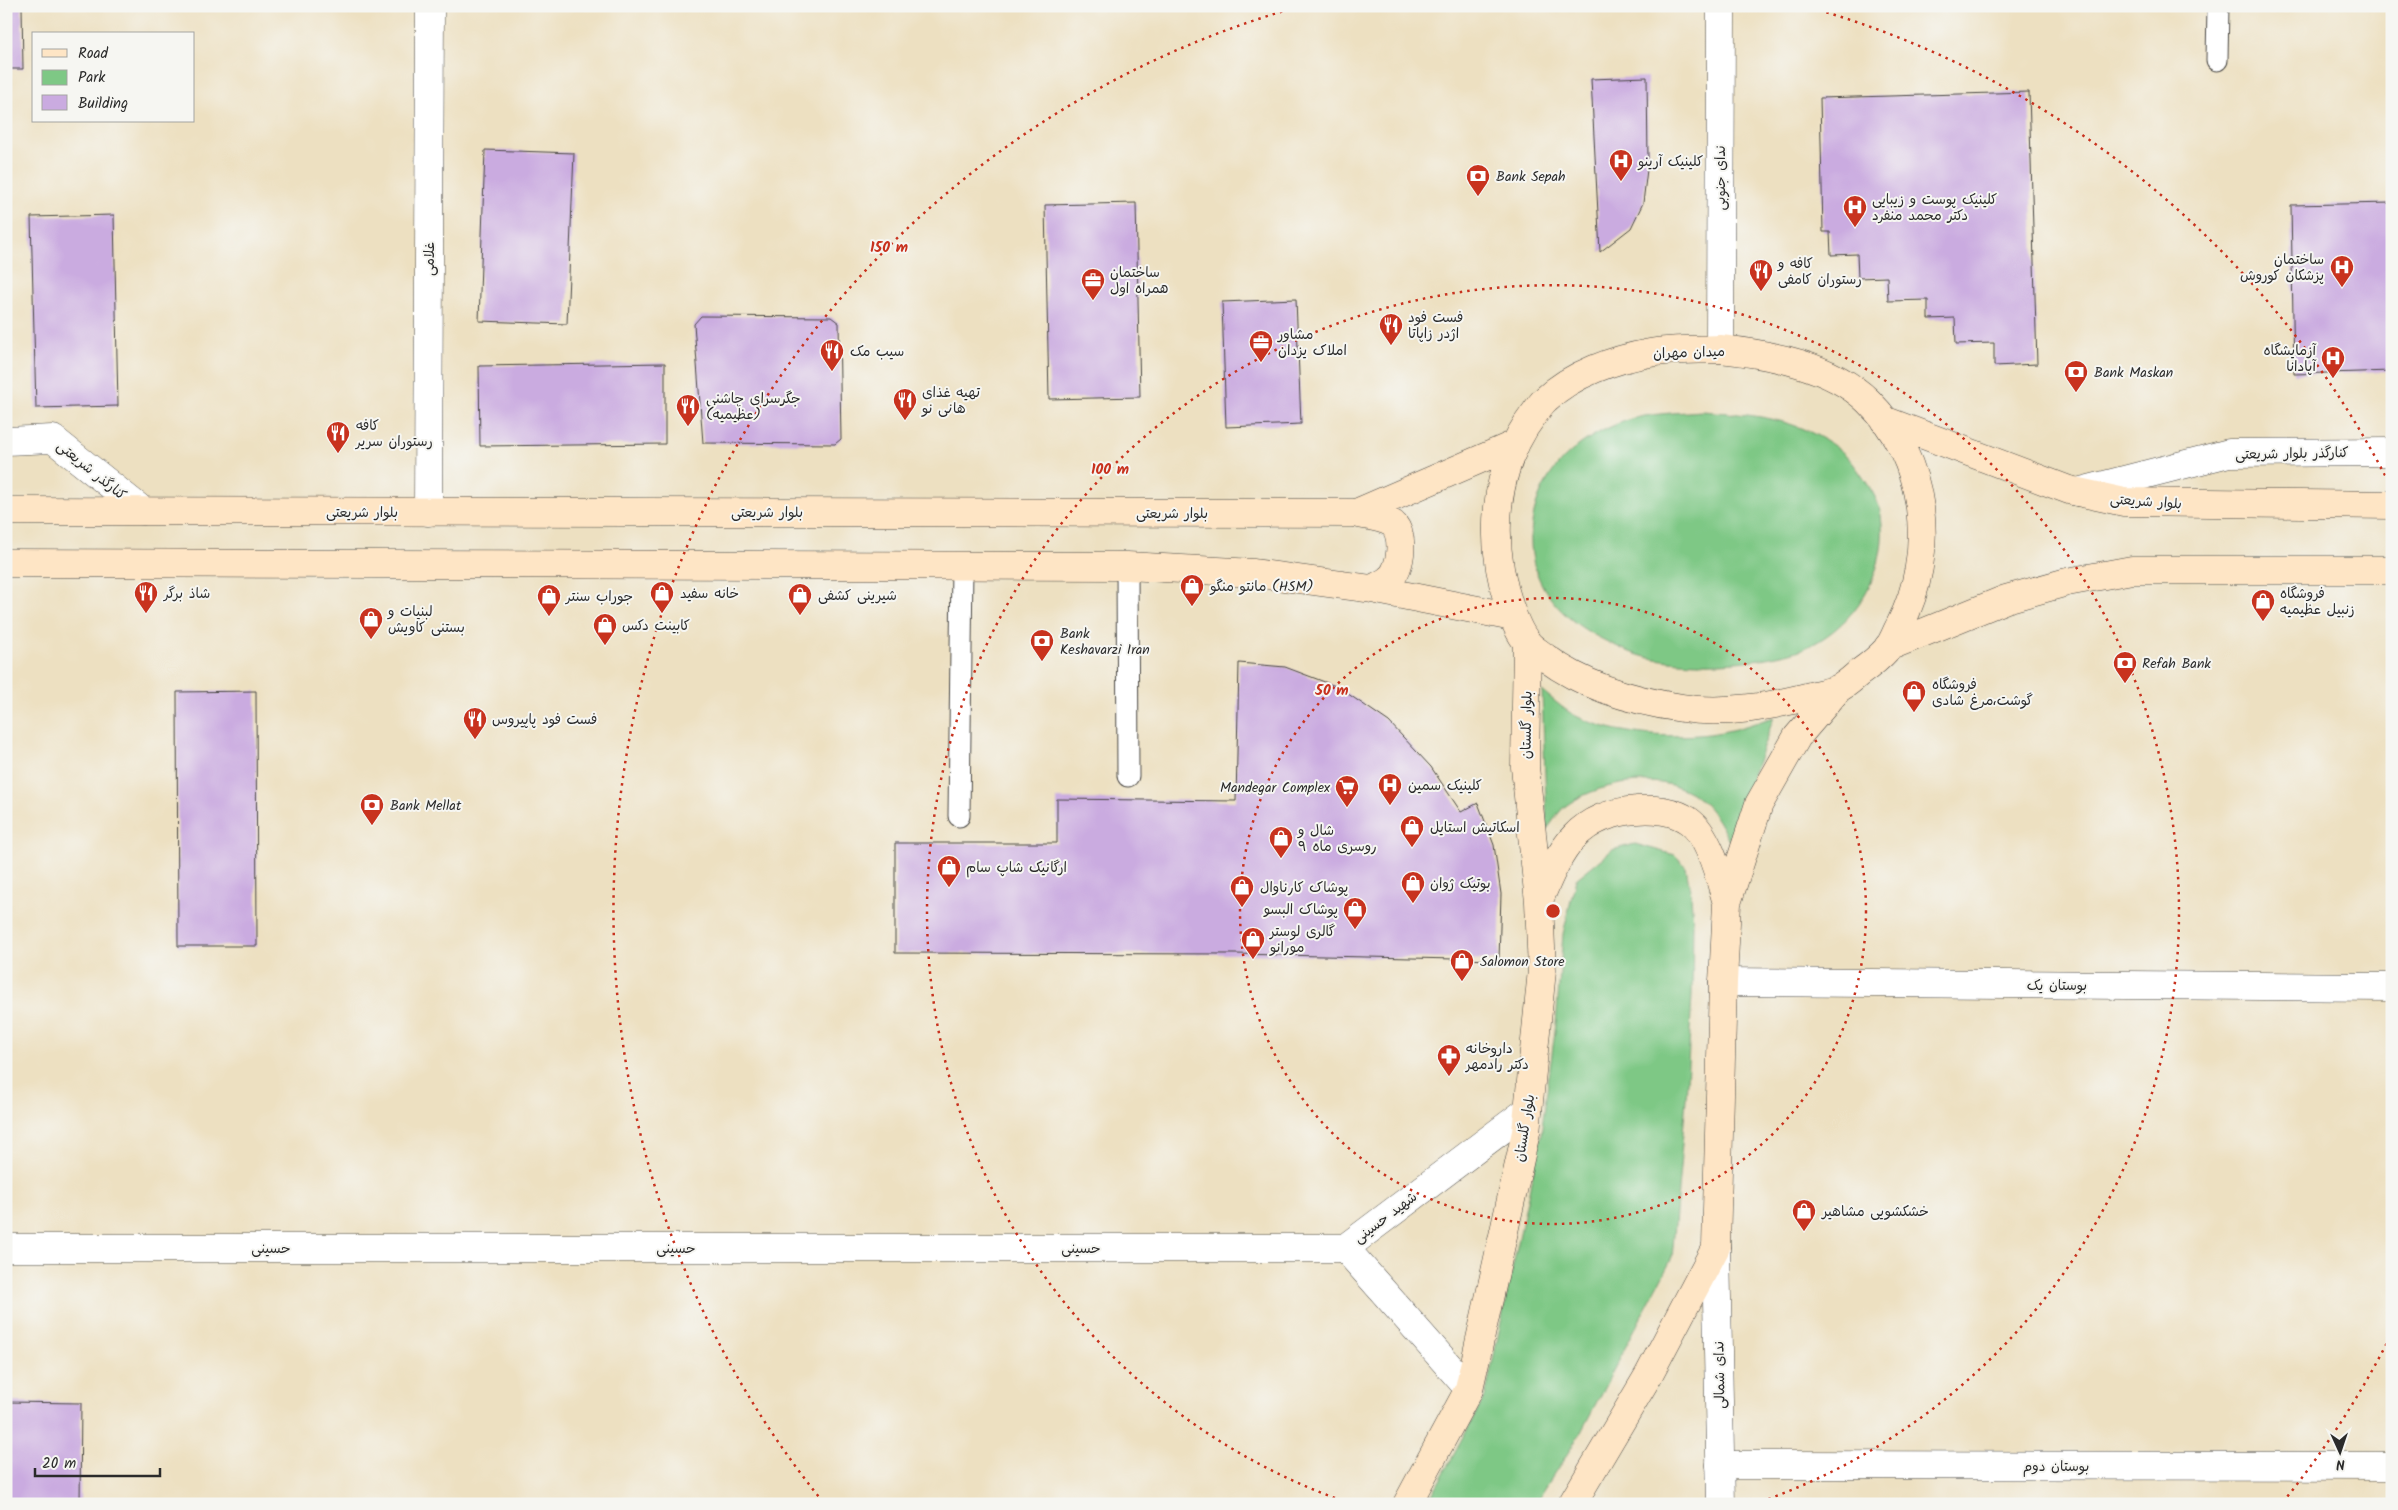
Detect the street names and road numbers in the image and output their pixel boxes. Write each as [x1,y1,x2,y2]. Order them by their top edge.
street label: ندای جنوبی [1710,145,1732,211]
street label: غلامی [419,242,441,276]
street label: میدان مهران [1653,341,1725,365]
street label: کنارگذر شریعتی [52,436,131,506]
street label: کنارگذر بلوار شریعتی [2235,442,2349,466]
street label: بلوار شریعتی [2109,489,2183,515]
street label: بلوار شریعتی [326,502,398,524]
street label: بلوار شریعتی [731,502,803,524]
street label: بلوار شریعتی [1136,503,1208,525]
street label: بلوار گلستان [1515,691,1539,759]
street label: بوستان یک [2027,975,2087,997]
street label: بلوار گلستان [1509,1093,1541,1164]
street label: شهید حسینی [1349,1186,1422,1249]
street label: حسینی [251,1238,291,1260]
street label: حسینی [656,1238,696,1260]
street label: حسینی [1061,1238,1101,1260]
street label: ندای شمالی [1708,1341,1732,1409]
street label: بوستان دوم [2023,1456,2089,1478]

